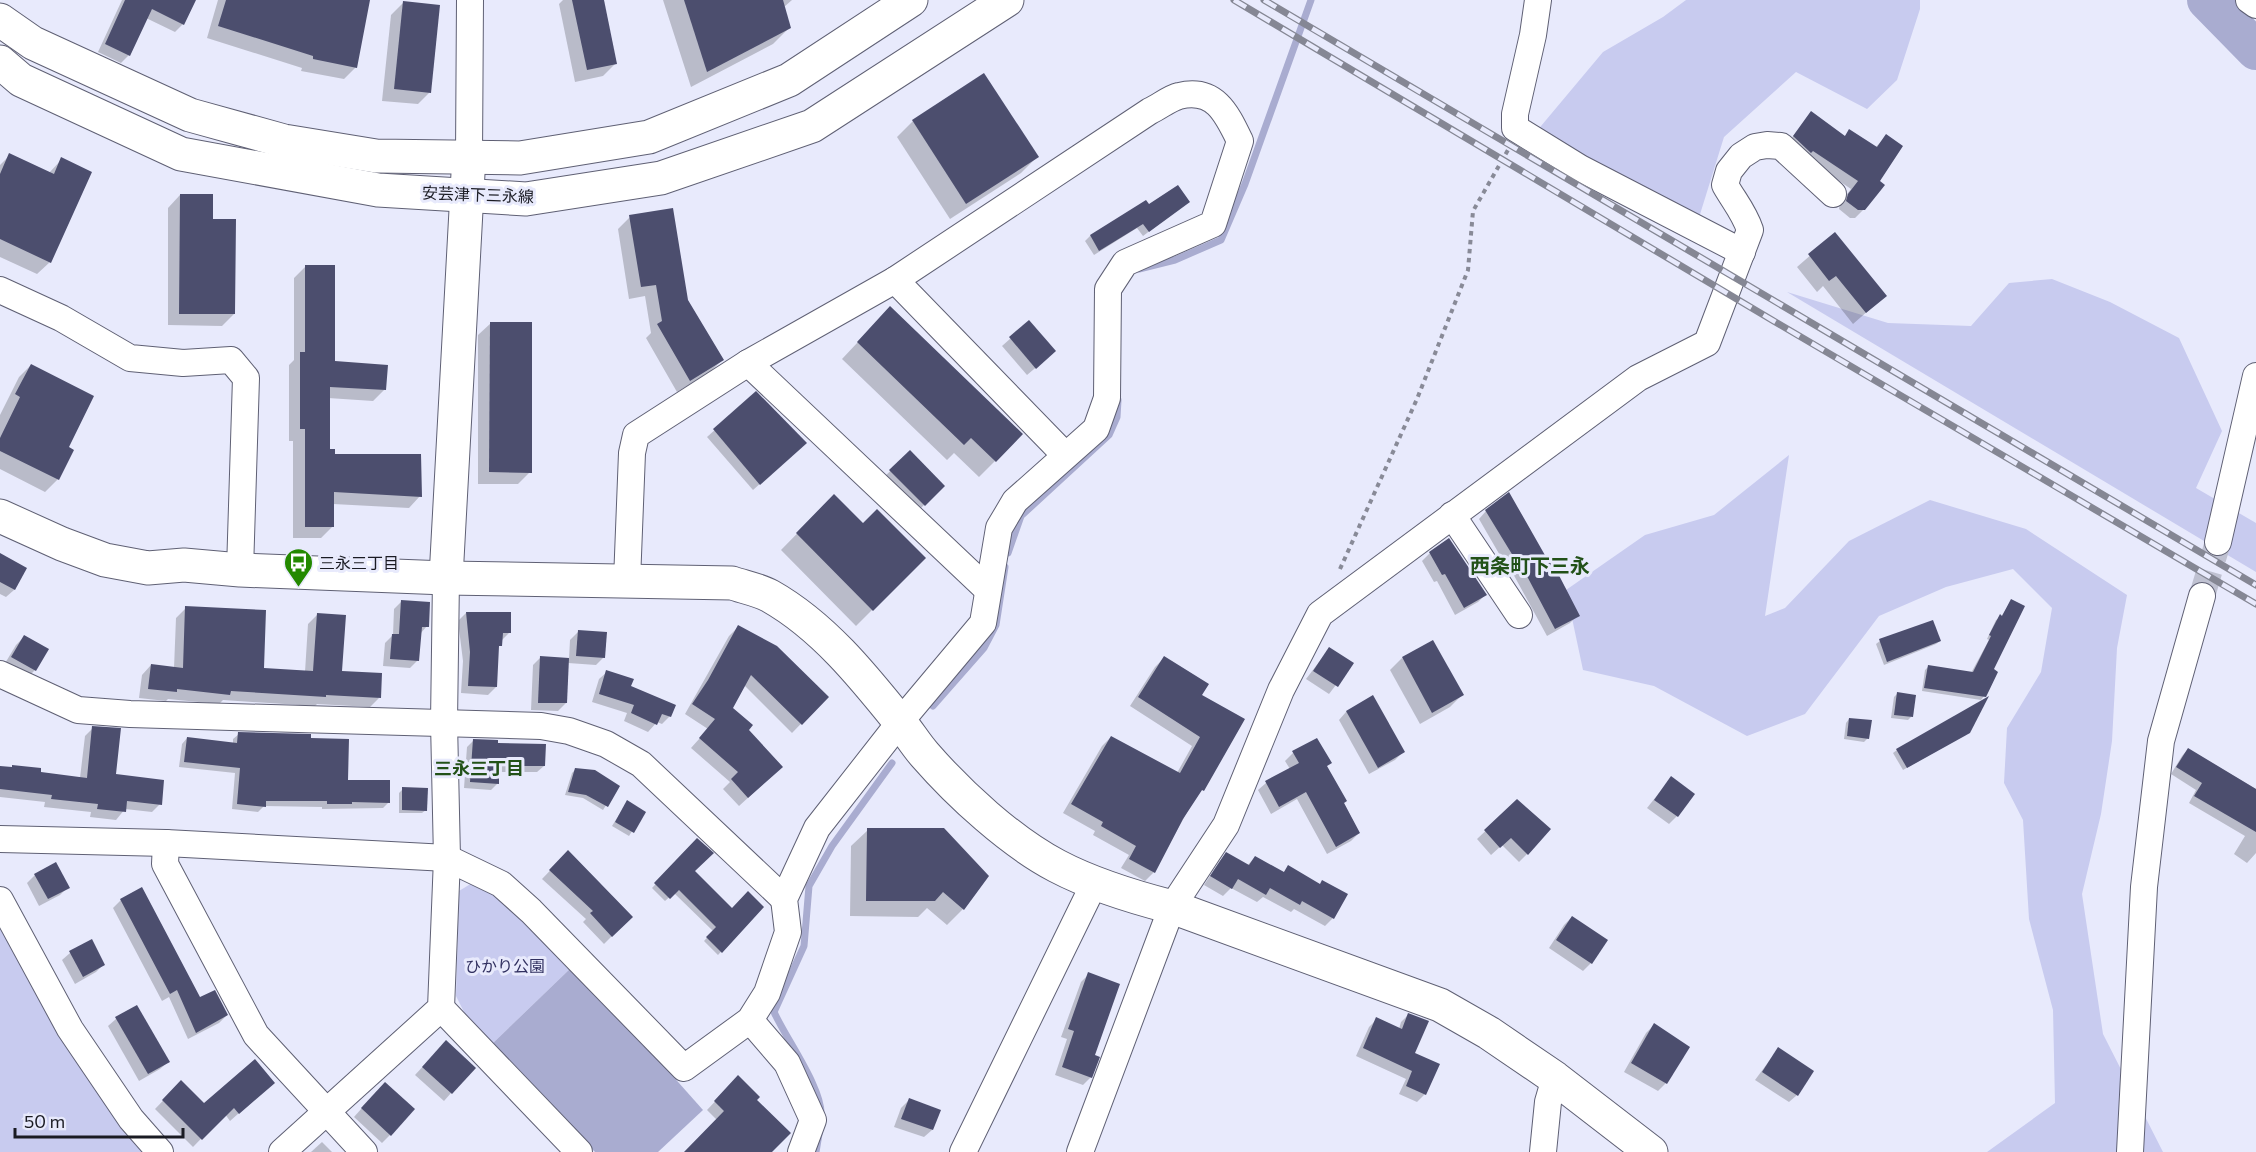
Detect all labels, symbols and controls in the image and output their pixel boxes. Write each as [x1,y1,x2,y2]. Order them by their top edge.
street label: 安芸津下三永線 [422,183,534,205]
bus stop icon: 三永三丁目 [282,546,314,588]
place label: 三永三丁目 [319,553,399,572]
district label: 西条町下三永 [1470,553,1590,577]
district label: 三永三丁目 [434,757,524,779]
park label: ひかり公園 [465,956,545,975]
scale bar [15,1101,183,1139]
text: 50 m [24,1110,65,1132]

